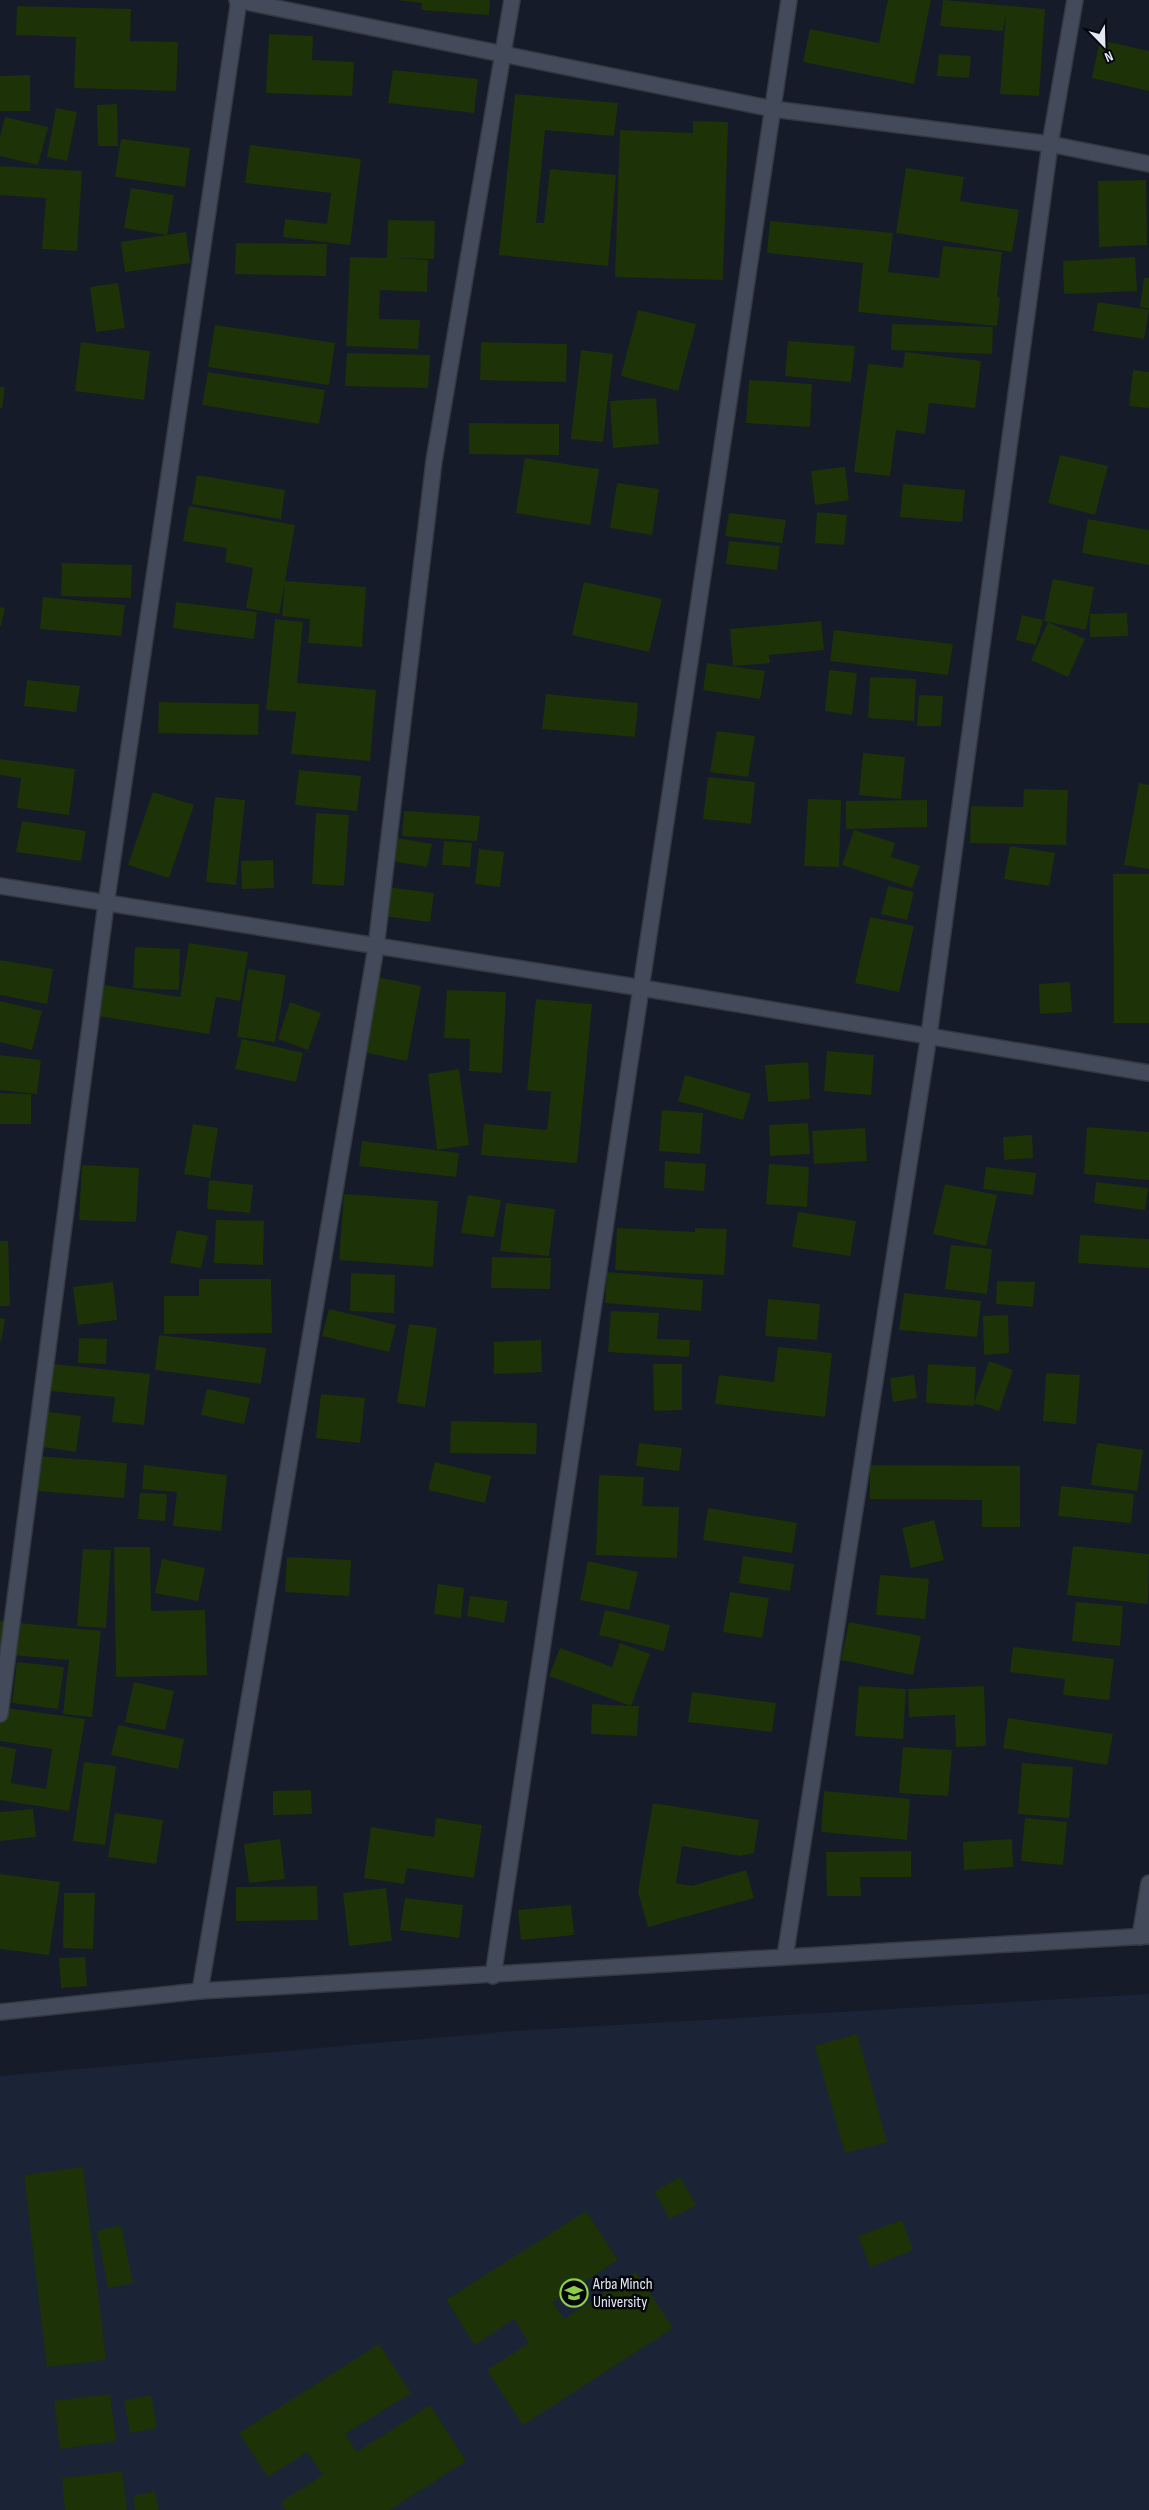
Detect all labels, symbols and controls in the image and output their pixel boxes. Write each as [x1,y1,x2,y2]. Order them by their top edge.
north arrow [1079,20,1129,70]
text: N [1102,47,1116,66]
place label: Arba Minch University [592,2275,653,2312]
school or university icon: Arba Minch University [559,2278,589,2308]

